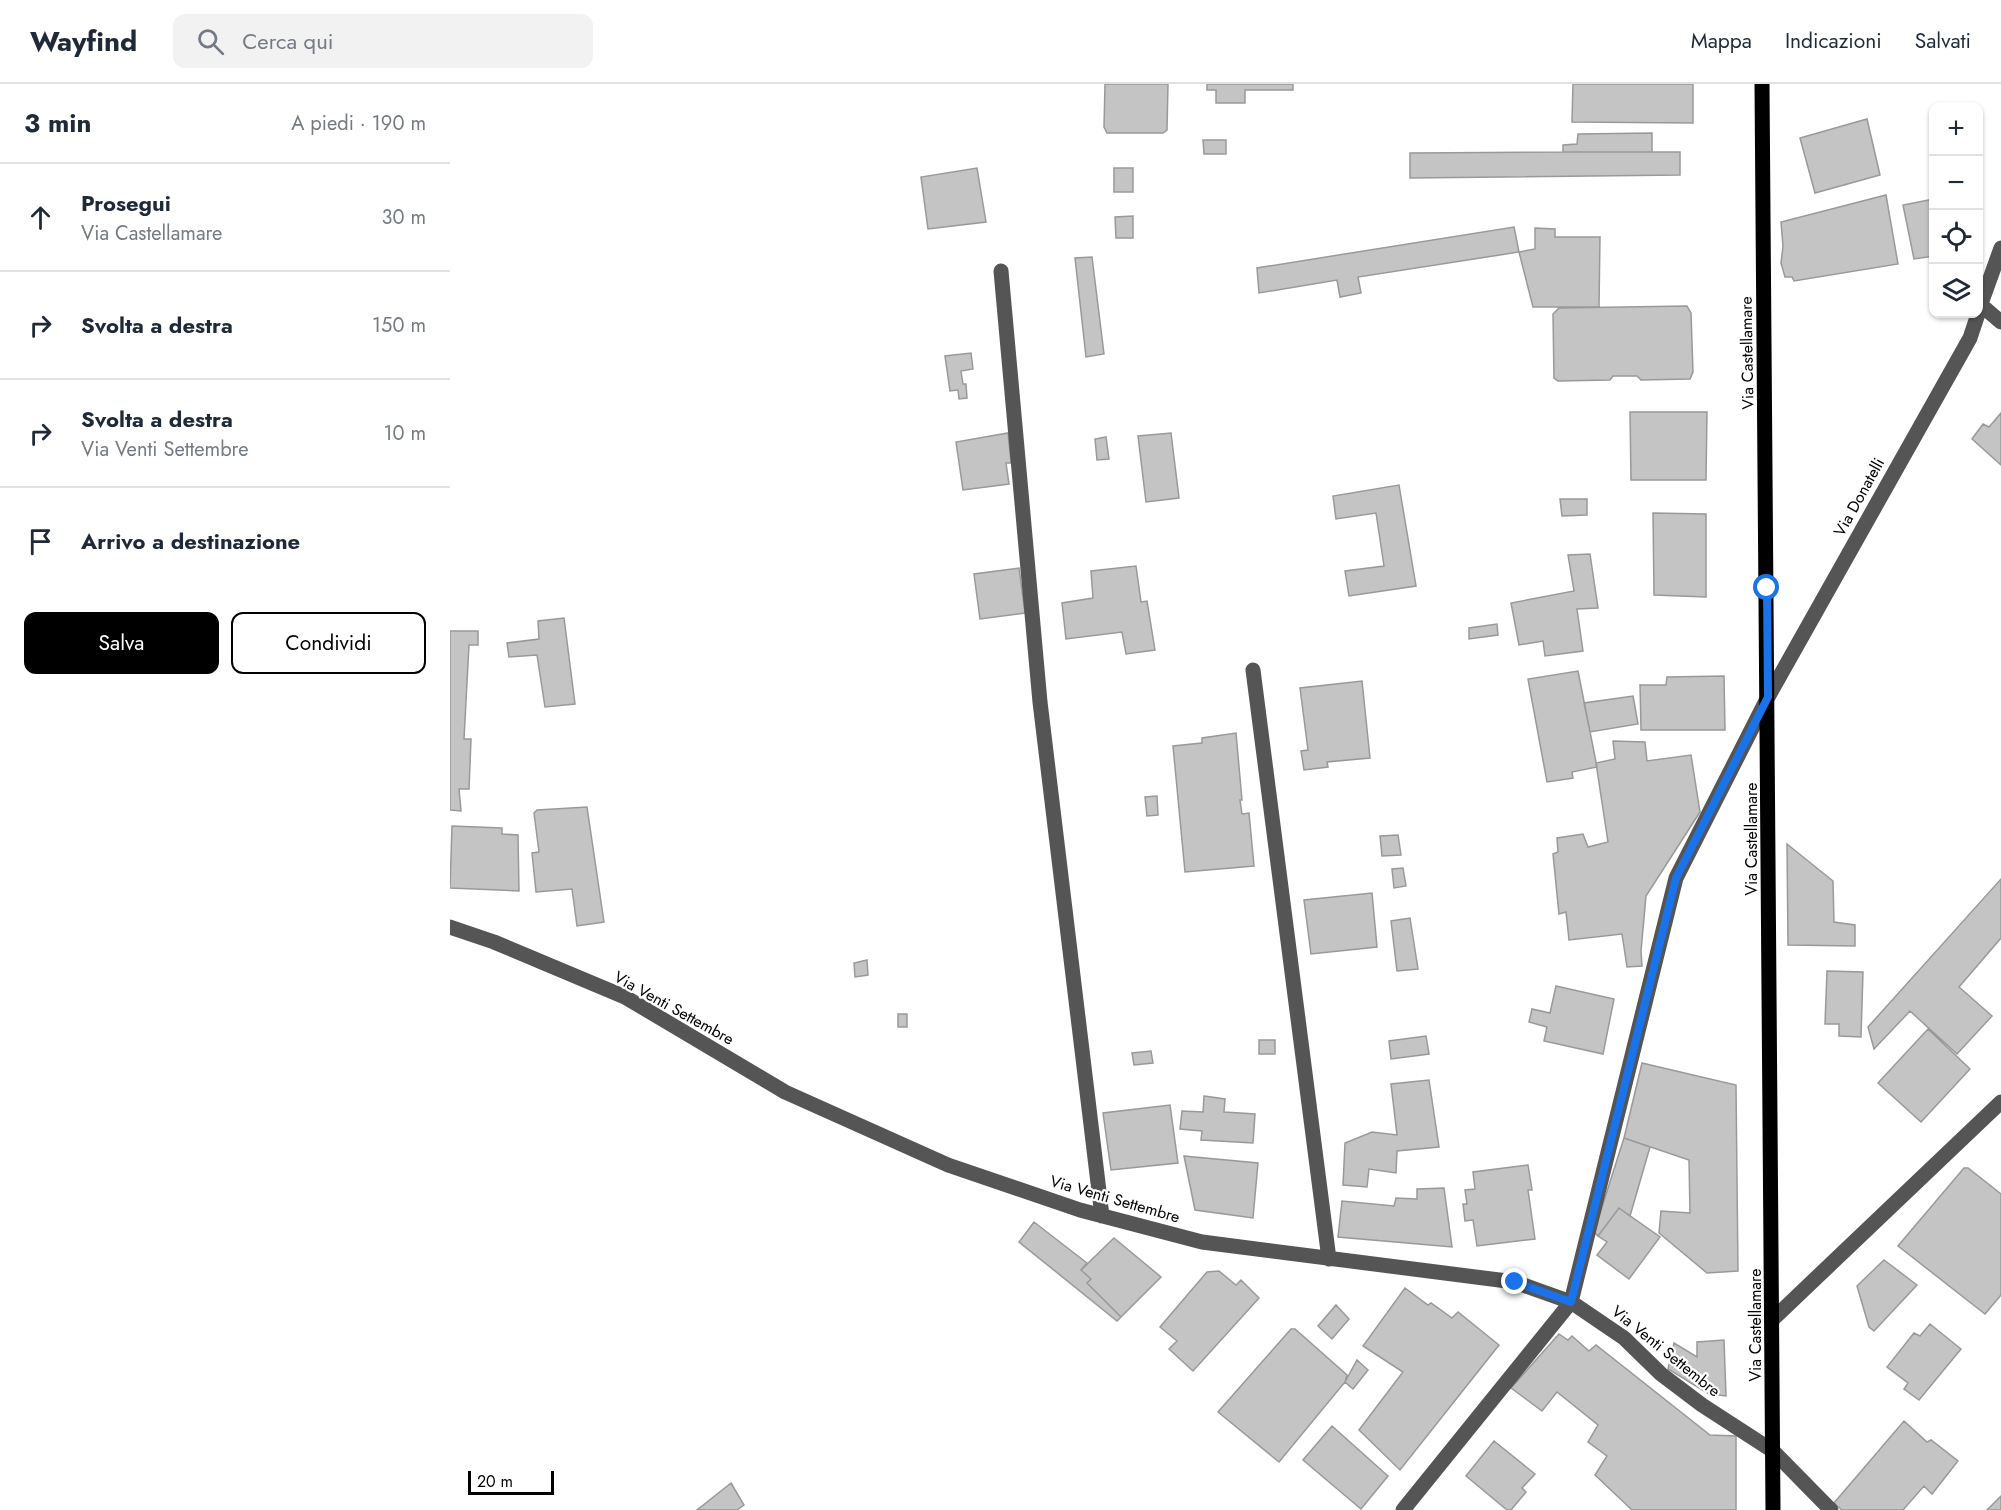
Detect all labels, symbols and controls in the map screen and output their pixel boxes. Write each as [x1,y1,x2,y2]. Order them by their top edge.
search box [173,14,593,68]
text: Wayfind [30,21,137,62]
icon: search [194,25,227,58]
text: Cerca qui [242,25,333,57]
text: Mappa [1691,26,1752,56]
text: Indicazioni [1785,26,1882,56]
text: Salvati [1915,26,1971,56]
map controls [1929,102,1983,318]
button: + [1929,102,1983,156]
text: 3 min [24,104,91,142]
text: A piedi · 190 m [291,109,426,138]
button: − [1929,156,1983,210]
text: Prosegui [81,187,171,219]
icon: ahead [24,201,57,234]
text: 30 m [381,203,426,232]
button: locate [1929,210,1983,264]
text: Via Castellamare [81,219,222,248]
button: layers [1929,264,1983,318]
street label: Via Castellamare [1735,296,1759,410]
icon: right [24,309,57,342]
text: Svolta a destra [81,309,233,341]
text: 150 m [372,311,426,340]
text: Svolta a destra [81,403,233,435]
icon: right [24,417,57,450]
text: 10 m [383,419,426,448]
text: Via Venti Settembre [81,435,248,464]
street label: Via Donatelli [1828,454,1890,540]
icon: arrive [24,525,57,558]
text: Arrivo a destinazione [81,525,300,557]
route start [1753,574,1779,600]
button: Salva [24,612,219,674]
button: Condividi [231,612,426,674]
street label: Via Castellamare [1740,782,1763,896]
street label: Via Venti Settembre [610,965,738,1051]
street label: Via Venti Settembre [1047,1169,1183,1229]
route end [1501,1268,1527,1294]
street label: Via Castellamare [1744,1268,1767,1382]
street label: Via Venti Settembre [1607,1300,1725,1402]
scale bar [468,1468,554,1496]
text: 20 m [477,1470,513,1493]

